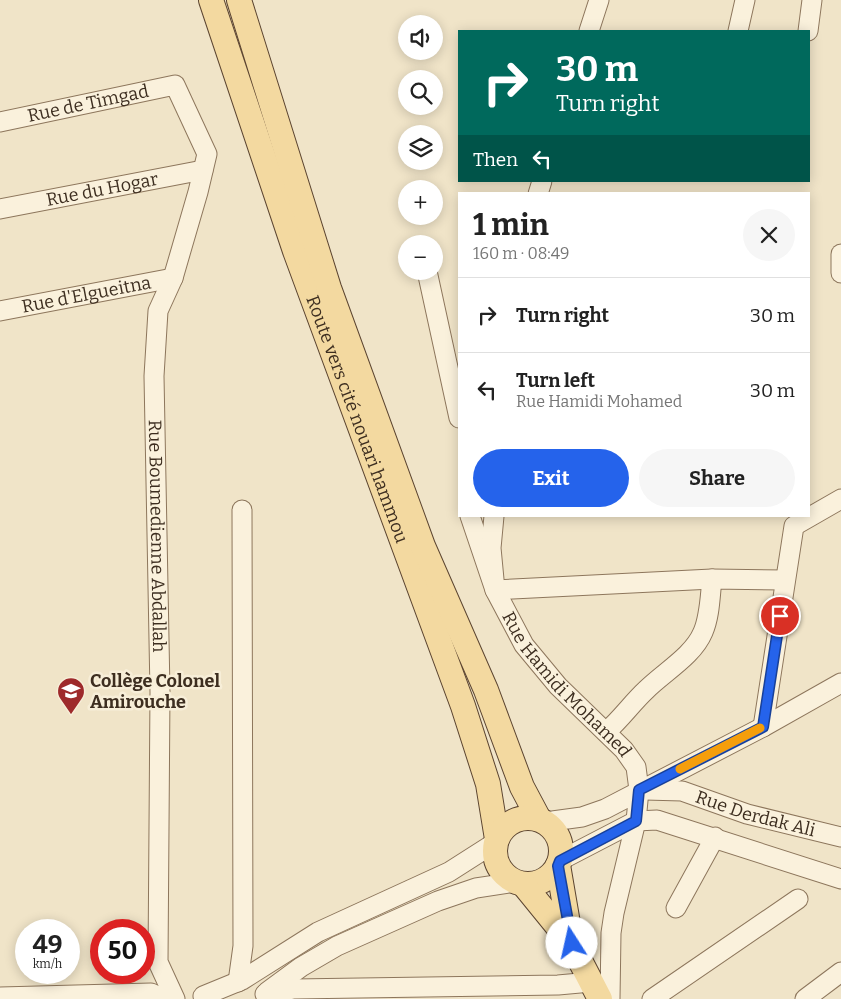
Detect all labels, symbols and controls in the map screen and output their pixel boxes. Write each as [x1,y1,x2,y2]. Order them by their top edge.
map controls [398,15,443,280]
button: sound [398,15,443,60]
text: 30 m [556,48,638,90]
icon: right [473,50,538,115]
button: search [398,70,443,115]
street label: Rue de Timgad [25,80,151,127]
text: Turn right [556,90,659,117]
button: layers [398,125,443,170]
icon: left [528,145,556,173]
text: Then [473,148,518,171]
street label: Rue du Hogar [44,168,160,211]
button: + [398,180,443,225]
text: 1 min [473,207,549,243]
button: close [743,209,795,261]
button: − [398,235,443,280]
text: 160 m · 08:49 [473,244,569,263]
street label: Rue d'Elgueitna [20,271,153,318]
street label: Route vers cité nouari hammou [301,292,413,546]
icon: right [473,301,501,329]
text: Turn right [516,304,609,327]
text: 30 m [750,304,795,327]
text: Turn left [516,369,595,392]
icon: left [473,376,501,404]
text: 30 m [750,379,795,402]
text: Rue Hamidi Mohamed [516,392,682,411]
street label: Rue Boumedienne Abdallah [144,419,170,653]
button: Exit [473,449,629,507]
button: Share [639,449,795,507]
pin [759,595,801,637]
icon: arrive [766,602,794,630]
street label: Rue Hamidi Mohamed [497,608,637,761]
place label: Collège Colonel Amirouche [90,670,220,713]
school or university icon: Collège Colonel Amirouche [56,676,86,715]
street label: Rue Derdak Ali [693,786,817,841]
position arrow [545,916,597,968]
speed limit sign: 50 [90,919,155,984]
text: 49 [32,930,63,960]
text: km/h [33,957,62,971]

